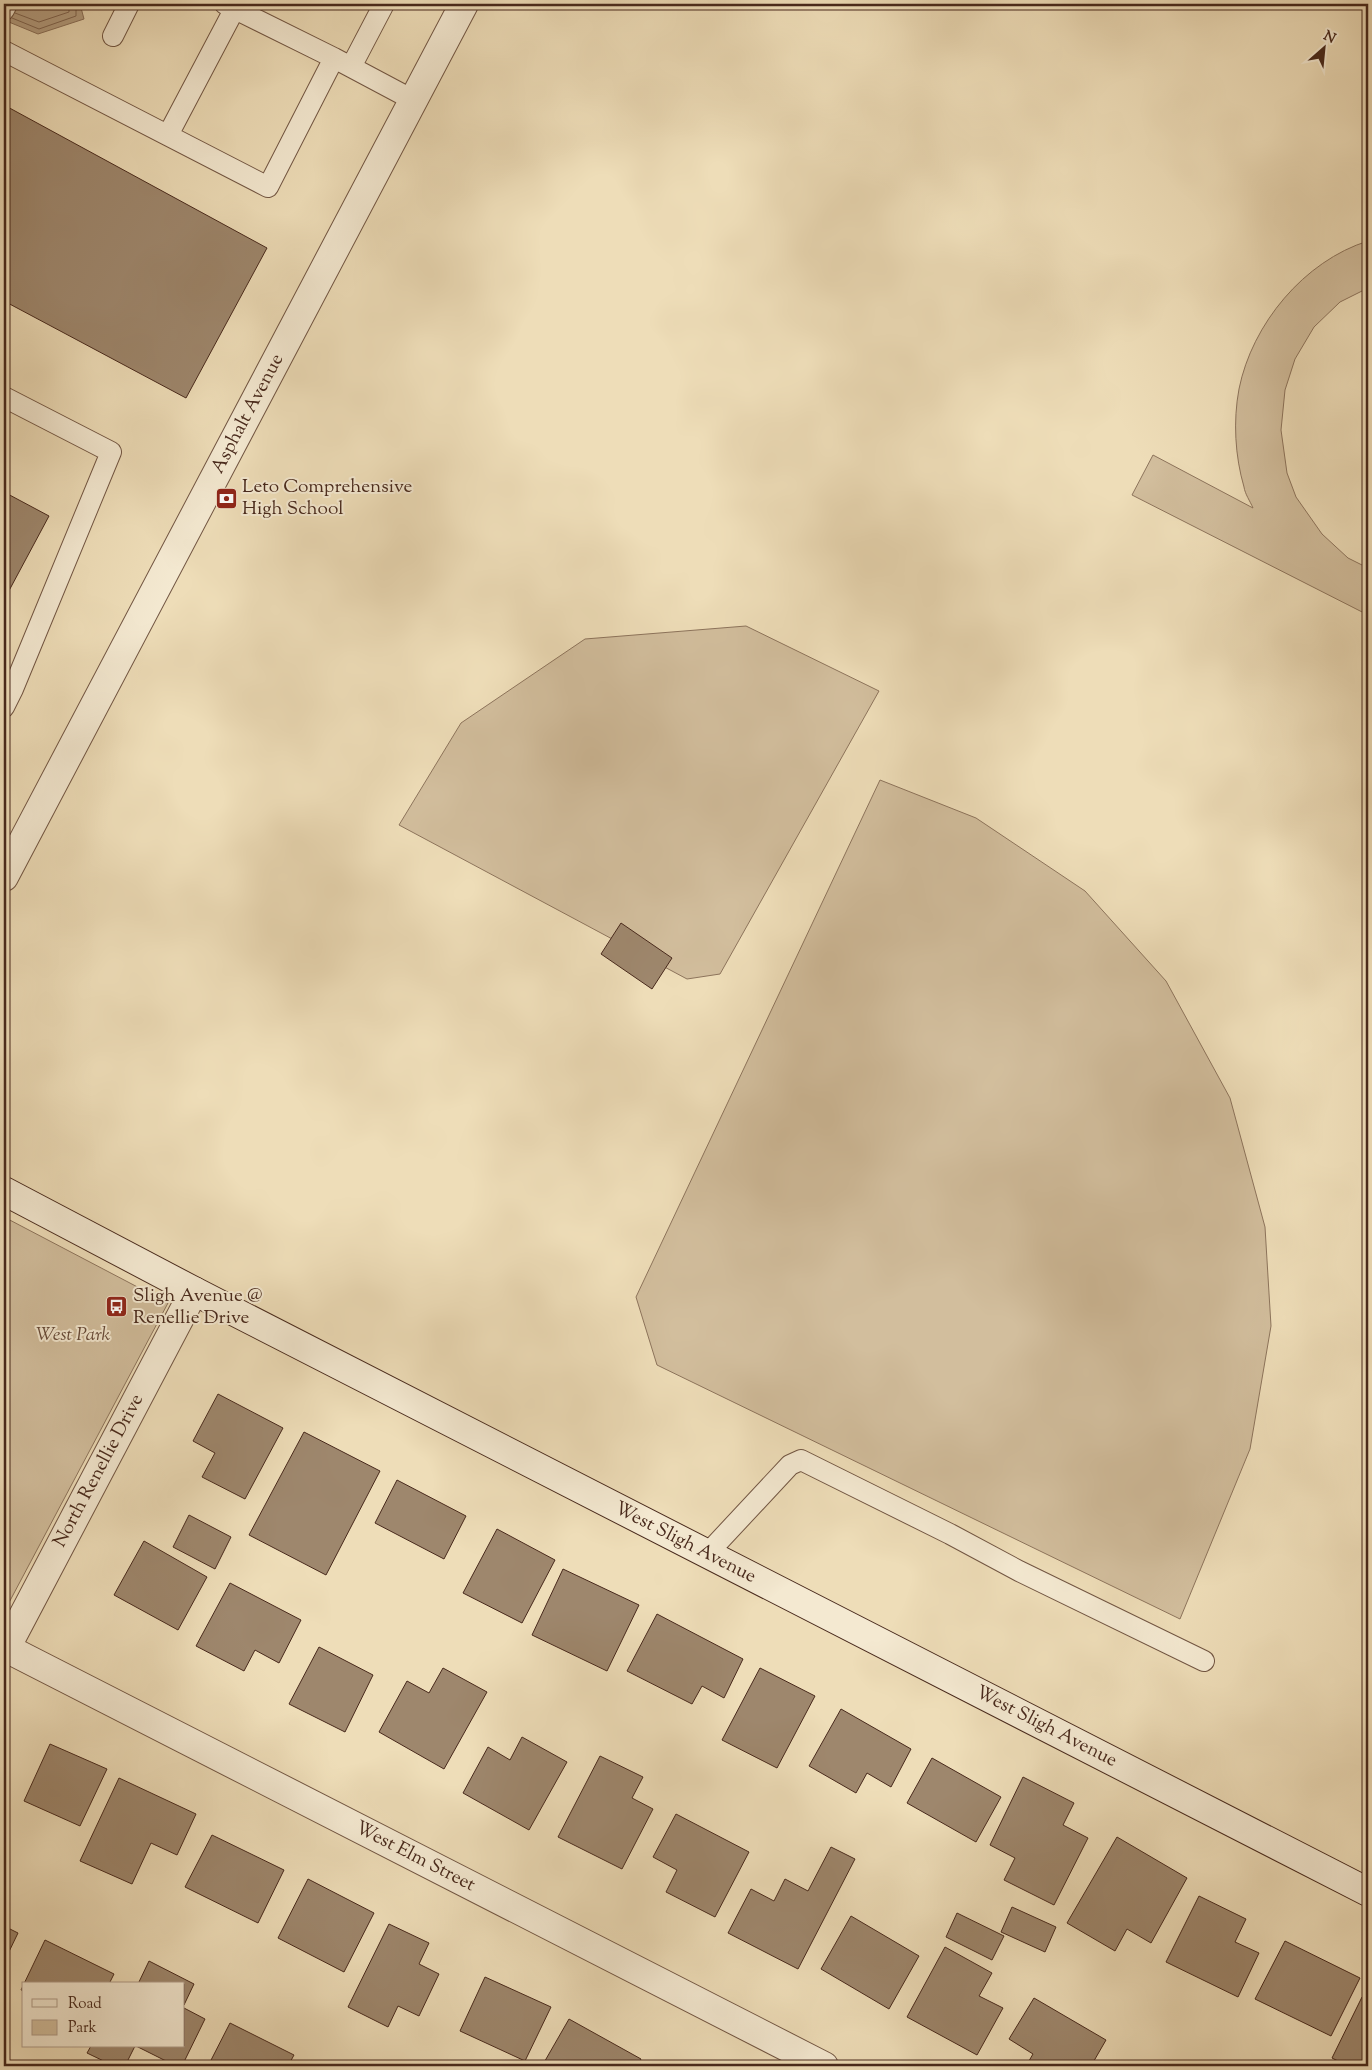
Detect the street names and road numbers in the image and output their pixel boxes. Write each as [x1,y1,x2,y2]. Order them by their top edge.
street label: Asphalt Avenue [205,349,291,479]
street label: North Renellie Drive [47,1389,151,1553]
street label: West Sligh Avenue [609,1496,761,1591]
street label: West Sligh Avenue [970,1680,1122,1775]
street label: West Elm Street [350,1815,480,1899]

